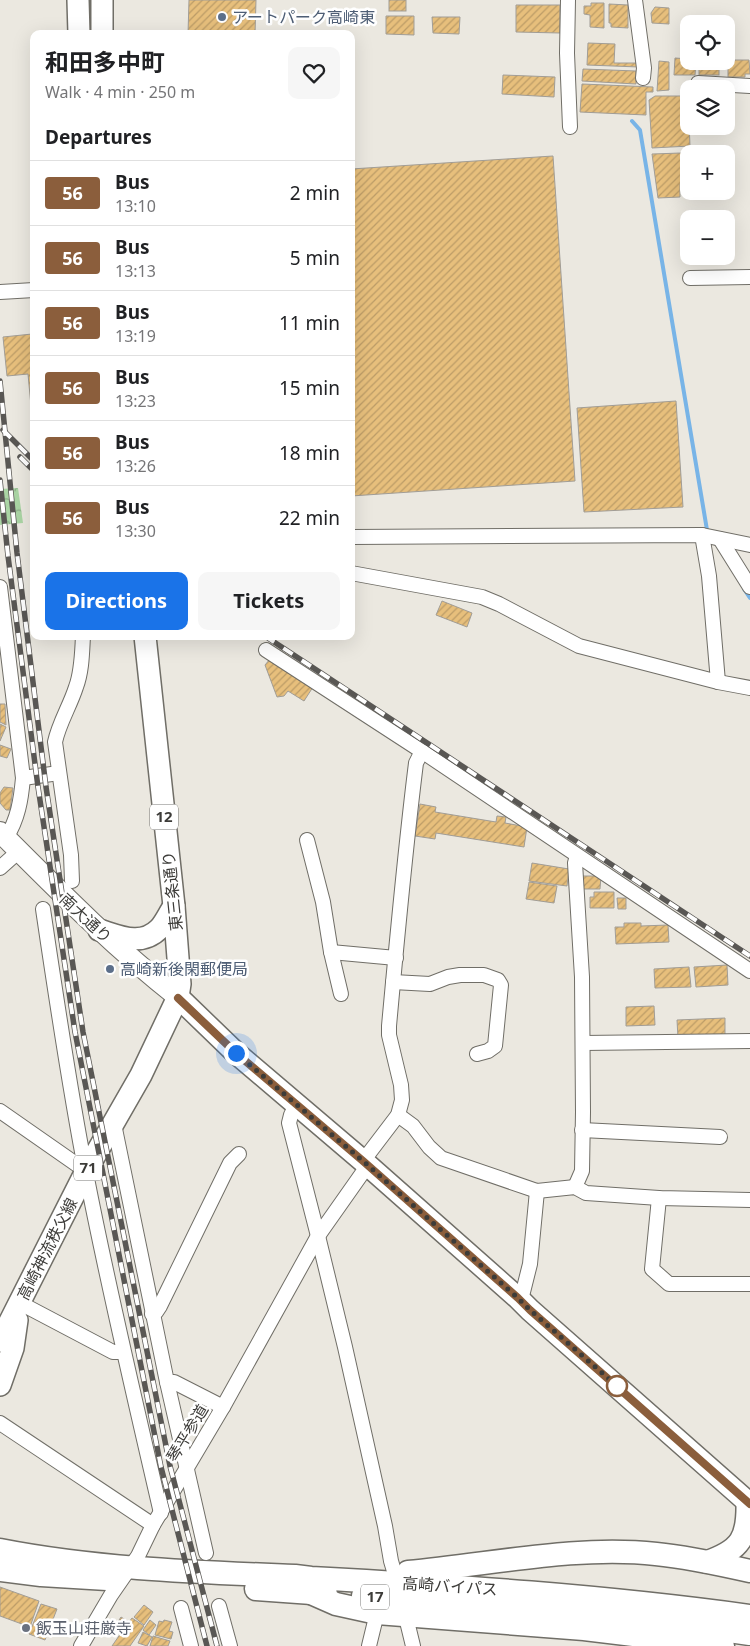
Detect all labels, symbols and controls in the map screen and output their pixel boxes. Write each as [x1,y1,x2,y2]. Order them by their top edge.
place label: アートパーク高崎東 [232,6,375,28]
marker: アートパーク高崎東 [216,11,228,23]
map controls [680,15,735,265]
button: locate [680,15,735,70]
text: 和田多中町 [45,45,165,78]
button: heart [288,47,340,99]
button: layers [680,80,735,135]
text: Walk · 4 min · 250 m [45,81,195,103]
text: Departures [45,124,152,150]
button: + [680,145,735,200]
text: Bus [115,169,150,195]
text: 2 min [290,180,340,206]
text: 56 [62,181,83,205]
text: 13:10 [115,195,156,217]
button: − [680,210,735,265]
text: Bus [115,234,150,260]
text: 5 min [290,245,340,271]
text: 56 [62,246,83,270]
text: 13:13 [115,260,156,282]
text: Bus [115,299,150,325]
text: 11 min [279,310,340,336]
text: 56 [62,311,83,335]
text: 13:19 [115,325,156,347]
text: Bus [115,364,150,390]
text: 15 min [279,375,340,401]
text: 56 [62,376,83,400]
text: 13:23 [115,390,156,412]
text: Bus [115,429,150,455]
text: 18 min [279,440,340,466]
text: 56 [62,441,83,465]
text: 13:26 [115,455,156,477]
text: Bus [115,494,150,520]
text: 22 min [279,505,340,531]
text: 56 [62,506,83,530]
text: 13:30 [115,520,156,542]
button: Directions [45,572,188,630]
button: Tickets [198,572,340,630]
road number: 12 [150,804,178,830]
street label: 東三条通り [157,850,187,932]
street label: 南大通り [55,888,117,948]
place label: 高崎新後閑郵便局 [120,958,248,980]
marker: 高崎新後閑郵便局 [104,963,116,975]
your location [224,1041,249,1066]
road number: 71 [74,1156,102,1180]
street label: 高崎神流秩父線 [12,1194,82,1304]
unlabelled marker [606,1375,628,1397]
street label: 琴平参道 [161,1400,213,1466]
street label: 高崎バイパス [402,1572,498,1600]
road number: 17 [361,1584,389,1610]
place label: 飯玉山荘厳寺 [36,1617,132,1639]
marker: 飯玉山荘厳寺 [20,1622,32,1634]

